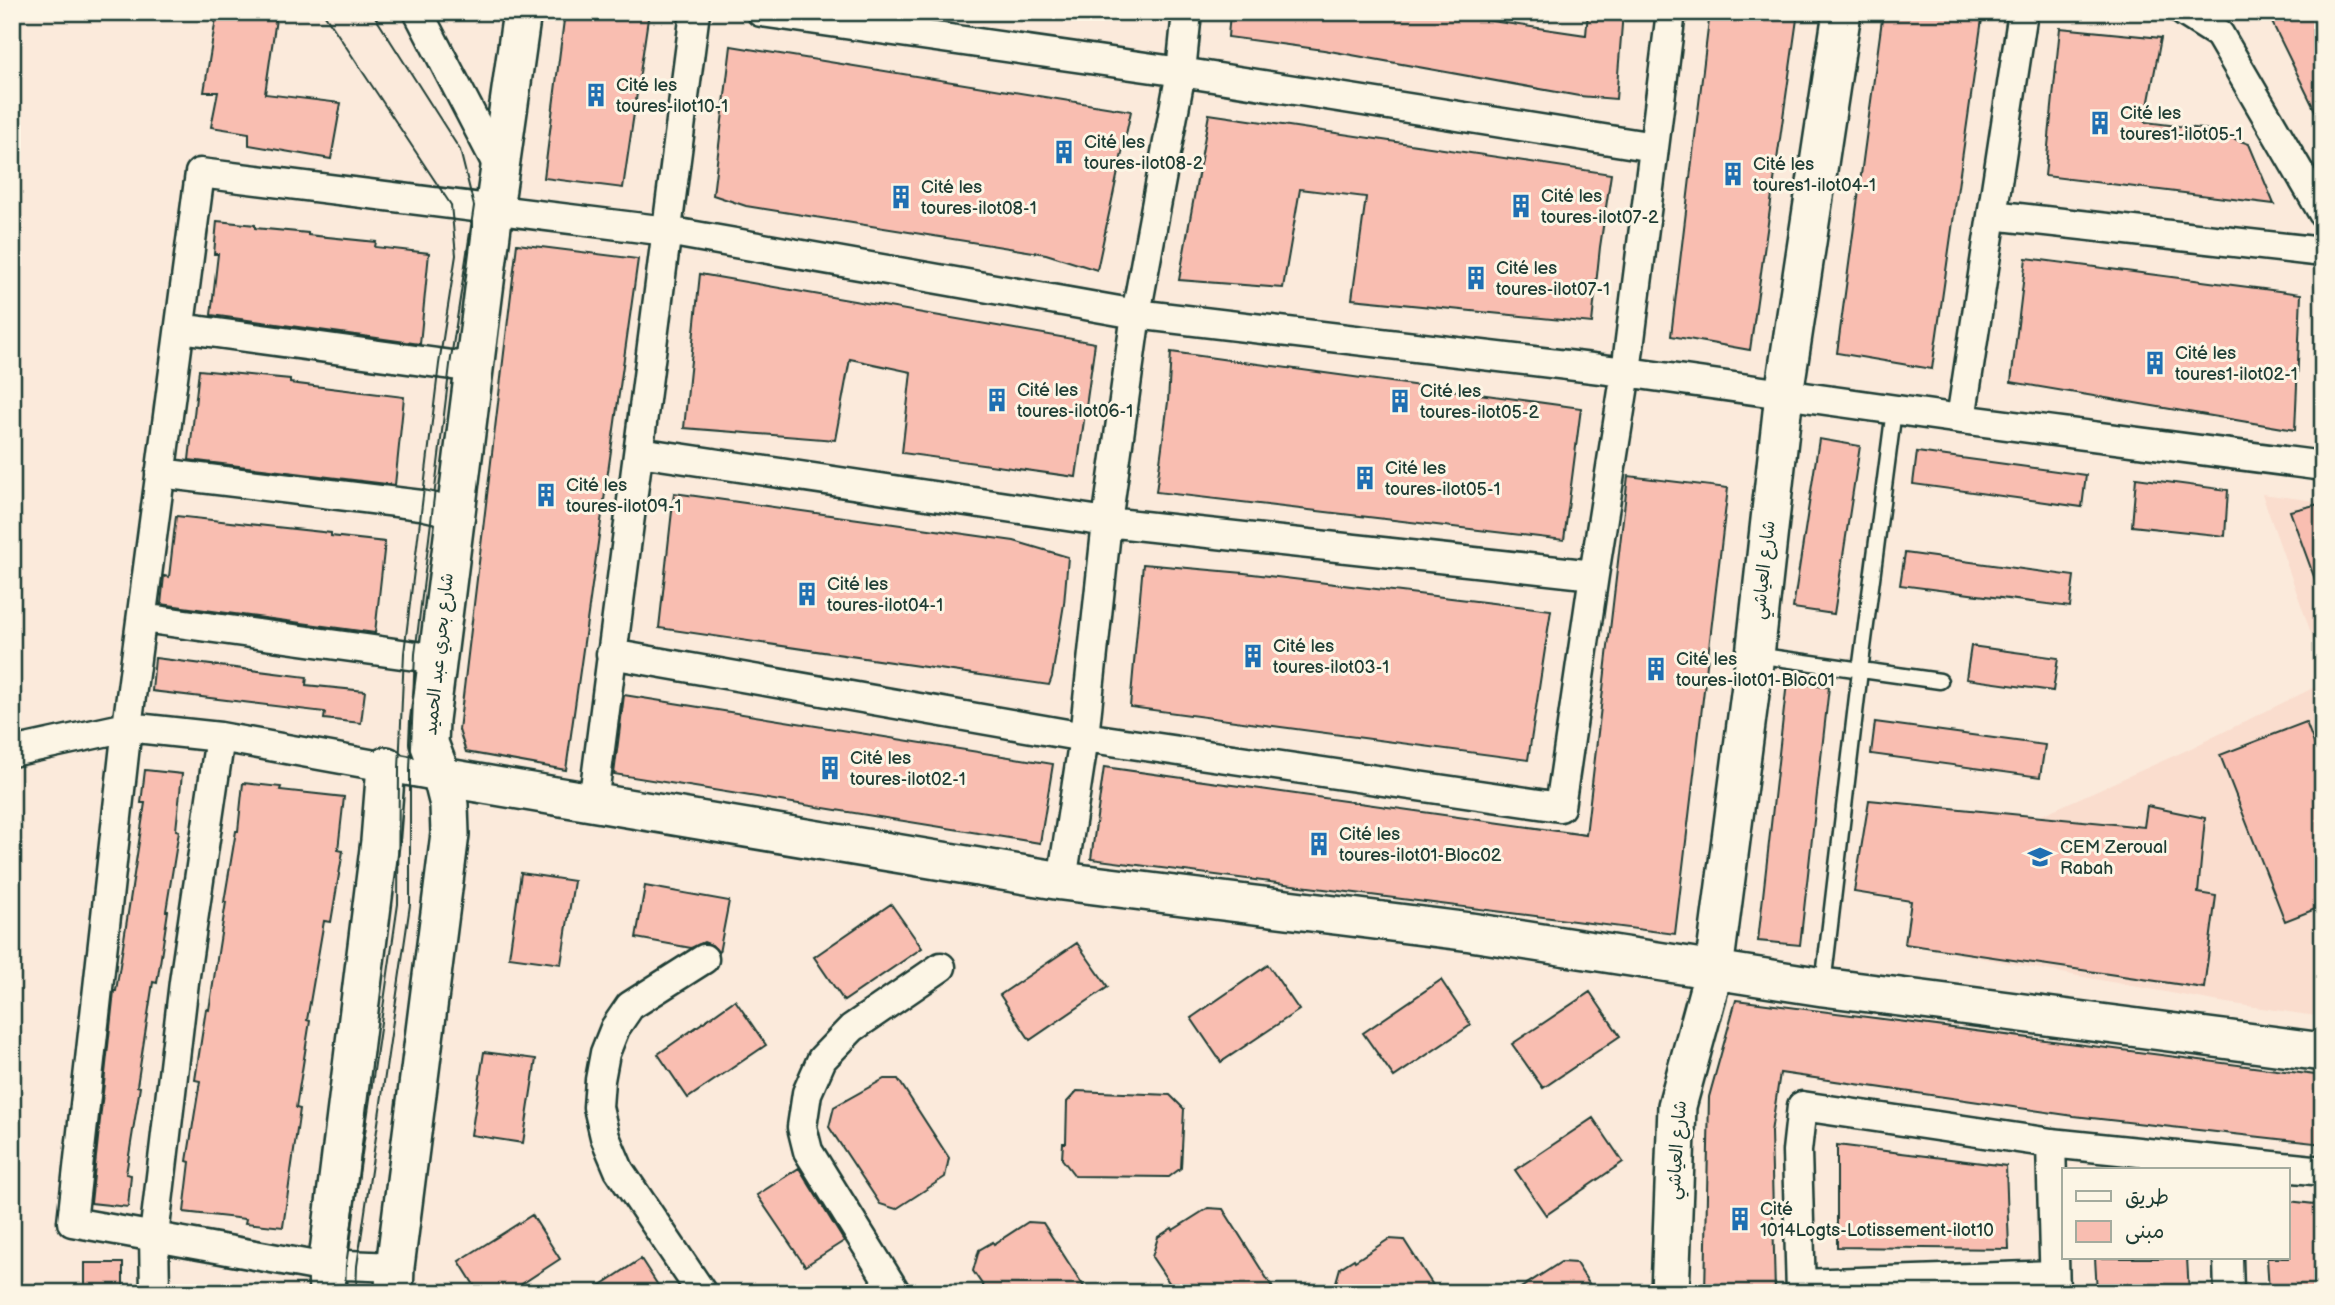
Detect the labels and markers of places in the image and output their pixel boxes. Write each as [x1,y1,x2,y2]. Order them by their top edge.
place label: Cité les toures-ilot10-1 [616,75,728,117]
building icon: Cité les toures-ilot10-1 [582,81,610,109]
place label: Cité les toures1-ilot05-1 [2120,103,2242,145]
building icon: Cité les toures1-ilot05-1 [2086,109,2114,137]
place label: Cité les toures-ilot08-2 [1084,132,1204,174]
building icon: Cité les toures-ilot08-2 [1050,138,1078,166]
place label: Cité les toures1-ilot04-1 [1753,154,1876,196]
building icon: Cité les toures1-ilot04-1 [1719,160,1747,188]
place label: Cité les toures-ilot08-1 [921,177,1037,219]
building icon: Cité les toures-ilot08-1 [887,183,915,211]
place label: Cité les toures-ilot07-2 [1541,186,1659,228]
building icon: Cité les toures-ilot07-2 [1507,192,1535,220]
place label: Cité les toures-ilot07-1 [1496,258,1610,300]
building icon: Cité les toures-ilot07-1 [1462,264,1490,292]
place label: Cité les toures1-ilot02-1 [2175,343,2298,385]
building icon: Cité les toures1-ilot02-1 [2141,349,2169,377]
place label: Cité les toures-ilot06-1 [1017,380,1133,422]
place label: Cité les toures-ilot05-2 [1420,381,1539,423]
building icon: Cité les toures-ilot06-1 [983,386,1011,414]
building icon: Cité les toures-ilot05-2 [1386,387,1414,415]
place label: Cité les toures-ilot05-1 [1385,458,1500,500]
building icon: Cité les toures-ilot05-1 [1351,464,1379,492]
place label: Cité les toures-ilot09-1 [566,475,682,517]
building icon: Cité les toures-ilot09-1 [532,481,560,509]
place label: Cité les toures-ilot04-1 [827,574,943,616]
building icon: Cité les toures-ilot04-1 [793,580,821,608]
place label: Cité les toures-ilot03-1 [1273,636,1389,678]
building icon: Cité les toures-ilot03-1 [1239,642,1267,670]
place label: Cité les toures-ilot01-Bloc01 [1676,649,1835,691]
building icon: Cité les toures-ilot01-Bloc01 [1642,655,1670,683]
place label: Cité les toures-ilot02-1 [850,748,966,790]
building icon: Cité les toures-ilot02-1 [816,754,844,782]
place label: Cité les toures-ilot01-Bloc02 [1339,824,1502,866]
building icon: Cité les toures-ilot01-Bloc02 [1305,830,1333,858]
place label: CEM Zeroual Rabah [2060,837,2167,879]
school or university icon: CEM Zeroual Rabah [2026,843,2054,871]
place label: Cité 1014Logts-Lotissement-ilot10 [1760,1199,1994,1241]
building icon: Cité 1014Logts-Lotissement-ilot10 [1726,1205,1754,1233]

